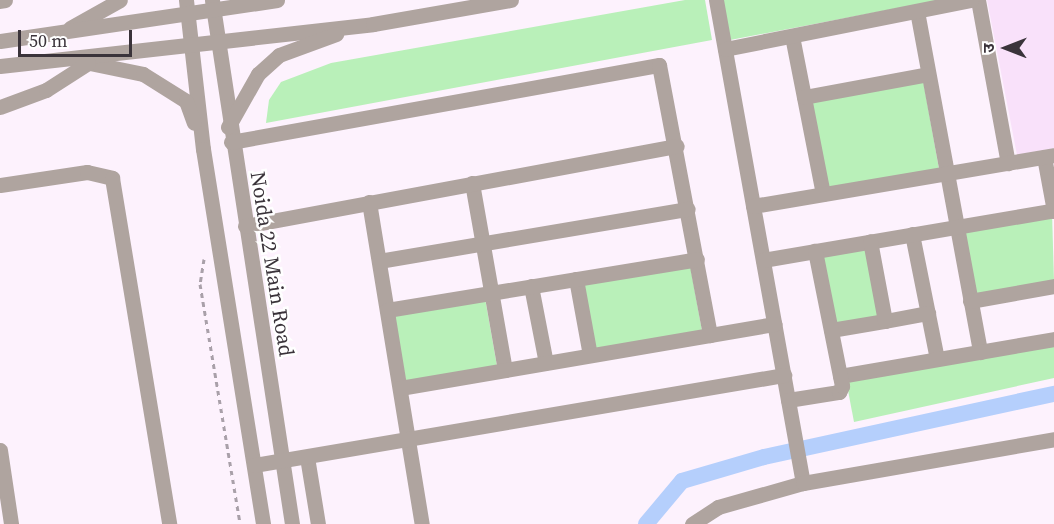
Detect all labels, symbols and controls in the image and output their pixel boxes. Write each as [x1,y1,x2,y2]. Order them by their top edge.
scale bar [21,18,135,56]
north arrow [976,18,1036,78]
text: 50 m [29,28,67,53]
text: उ [977,43,999,53]
street label: Noida 22 Main Road [245,170,299,358]

